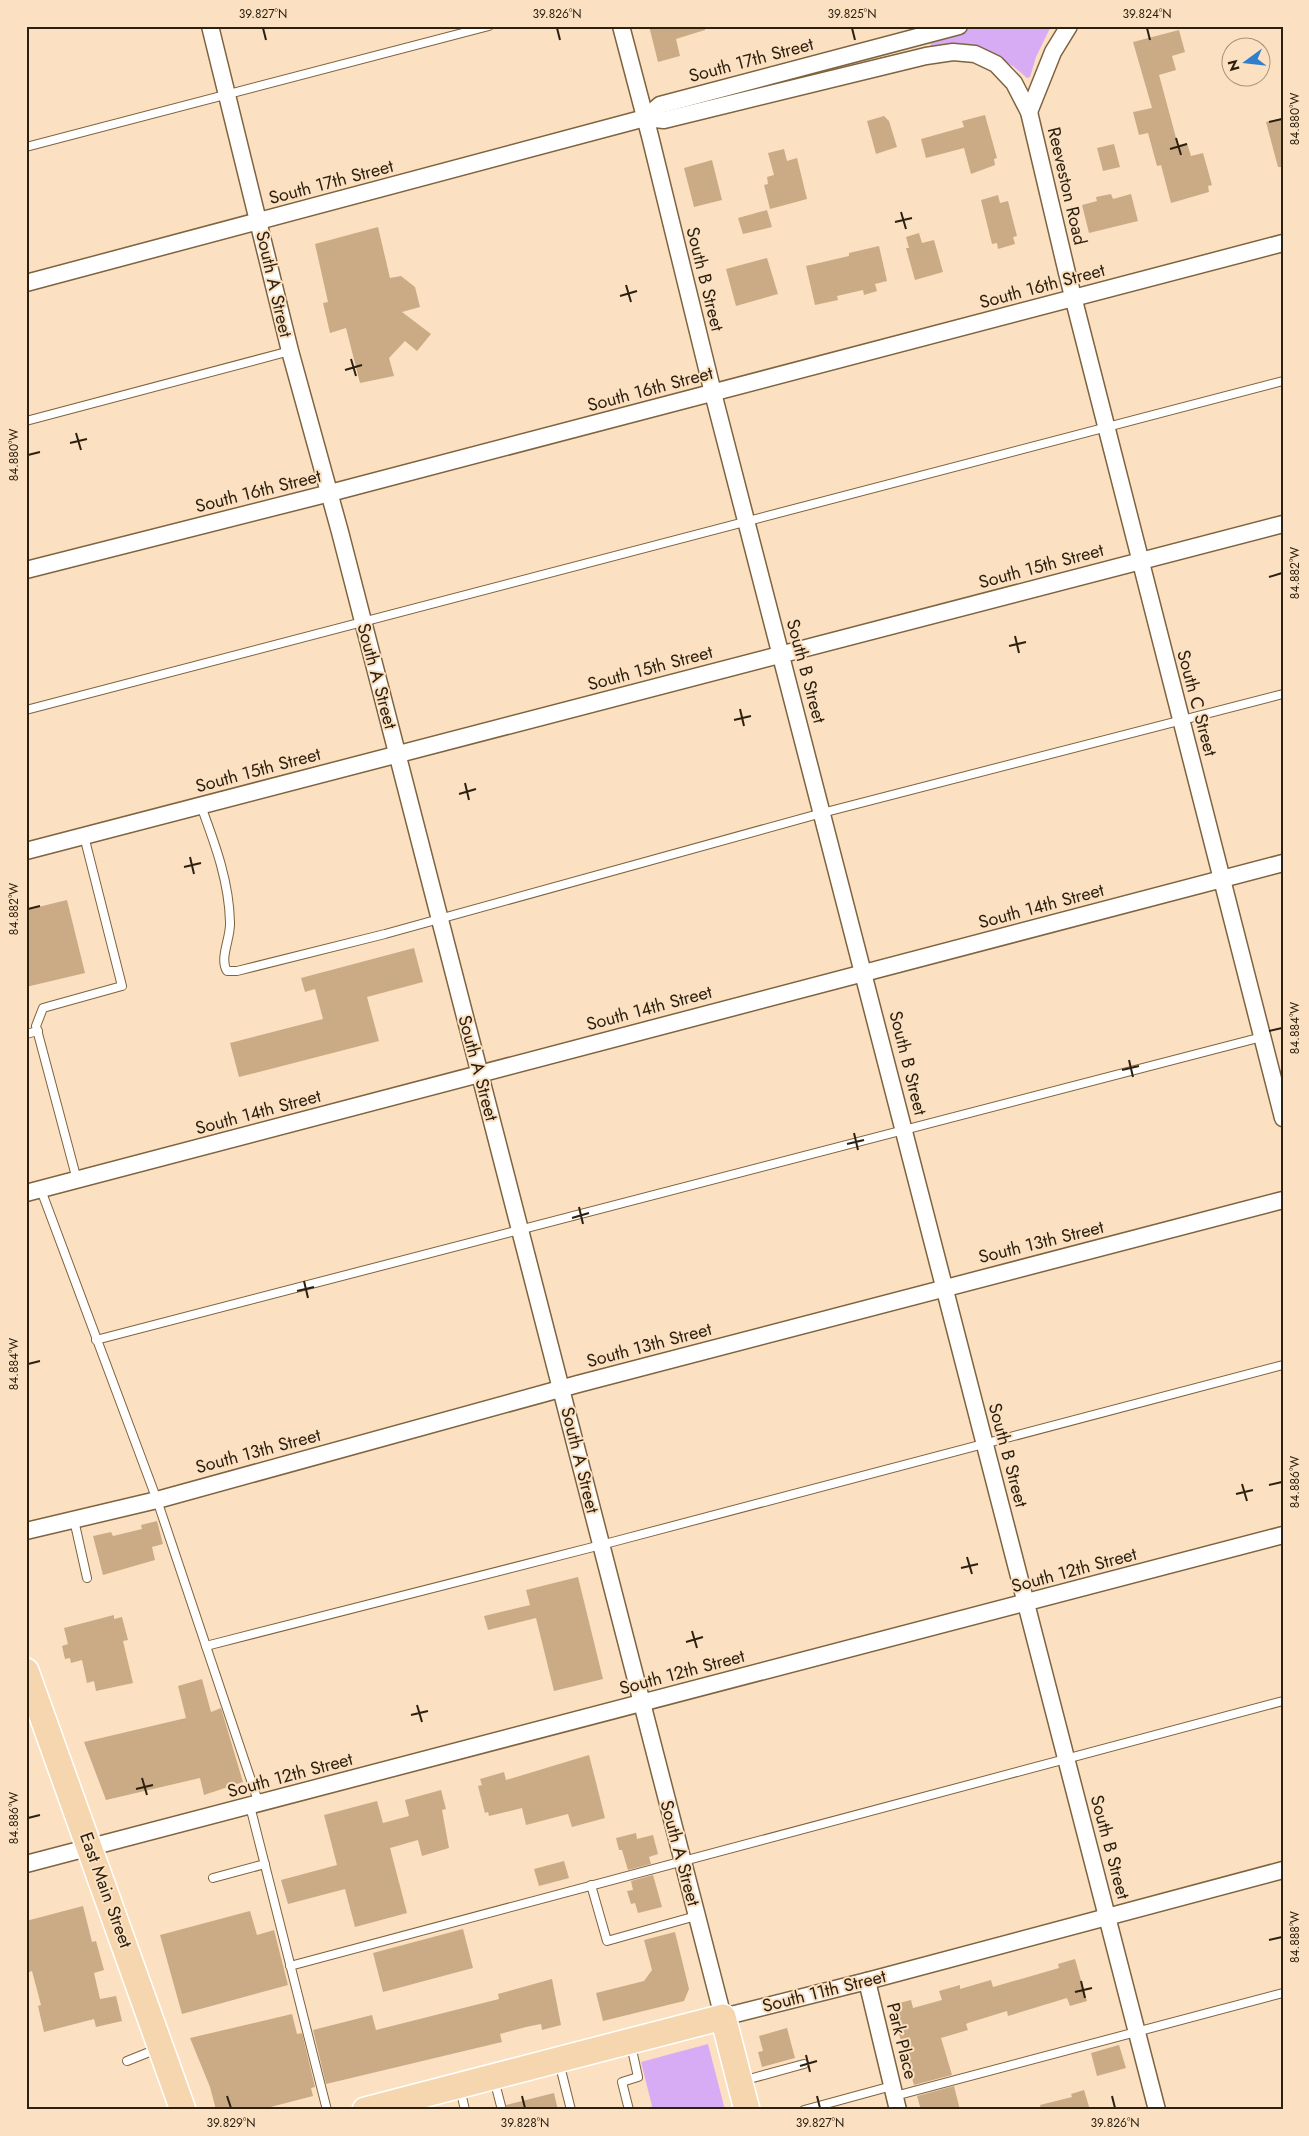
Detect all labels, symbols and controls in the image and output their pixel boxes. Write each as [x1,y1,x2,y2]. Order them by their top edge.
text: 39.827°N [239,5,287,23]
text: 39.826°N [532,5,582,23]
text: 39.825°N [827,5,877,23]
text: 39.824°N [1122,5,1172,23]
street label: South 17th Street [686,31,817,89]
north arrow [1222,38,1272,88]
text: N [1222,57,1245,73]
text: 84.880°W [1286,93,1304,145]
street label: Reeveston Road [1041,124,1093,248]
street label: South 17th Street [266,153,397,211]
street label: South B Street [679,224,731,335]
street label: South A Street [249,228,299,340]
street label: South 16th Street [976,257,1108,315]
street label: South 16th Street [584,360,716,418]
text: 84.880°W [5,429,23,481]
street label: South 16th Street [192,463,324,519]
street label: South 15th Street [975,537,1107,595]
text: 84.882°W [1286,547,1304,599]
street label: South B Street [780,616,833,727]
street label: South A Street [350,620,404,732]
street label: South 15th Street [584,639,716,697]
street label: South C Street [1170,647,1224,760]
street label: South 15th Street [192,741,324,799]
street label: South 14th Street [975,877,1107,935]
text: 84.882°W [5,883,23,935]
street label: South 14th Street [583,979,715,1037]
text: 84.884°W [1286,1002,1304,1054]
street label: South B Street [882,1008,934,1119]
street label: South A Street [451,1012,505,1124]
street label: South 14th Street [192,1083,324,1141]
street label: South 13th Street [976,1214,1107,1270]
street label: South 13th Street [584,1316,715,1374]
text: 84.884°W [5,1338,23,1390]
street label: South B Street [982,1400,1035,1511]
street label: South A Street [554,1404,606,1516]
street label: South 13th Street [193,1422,324,1480]
text: 84.886°W [1286,1456,1304,1508]
street label: South 12th Street [1008,1541,1140,1599]
street label: South 12th Street [616,1643,748,1701]
street label: South 12th Street [224,1746,356,1804]
text: 84.886°W [5,1792,23,1844]
street label: South B Street [1084,1792,1137,1903]
street label: South A Street [653,1797,707,1909]
street label: East Main Street [73,1829,139,1952]
text: 84.888°W [1286,1911,1304,1963]
street label: South 11th Street [759,1963,889,2019]
street label: Park Place [880,2000,924,2082]
text: 39.829°N [206,2114,256,2132]
text: 39.828°N [501,2114,549,2132]
text: 39.827°N [796,2114,844,2132]
text: 39.826°N [1090,2114,1140,2132]

